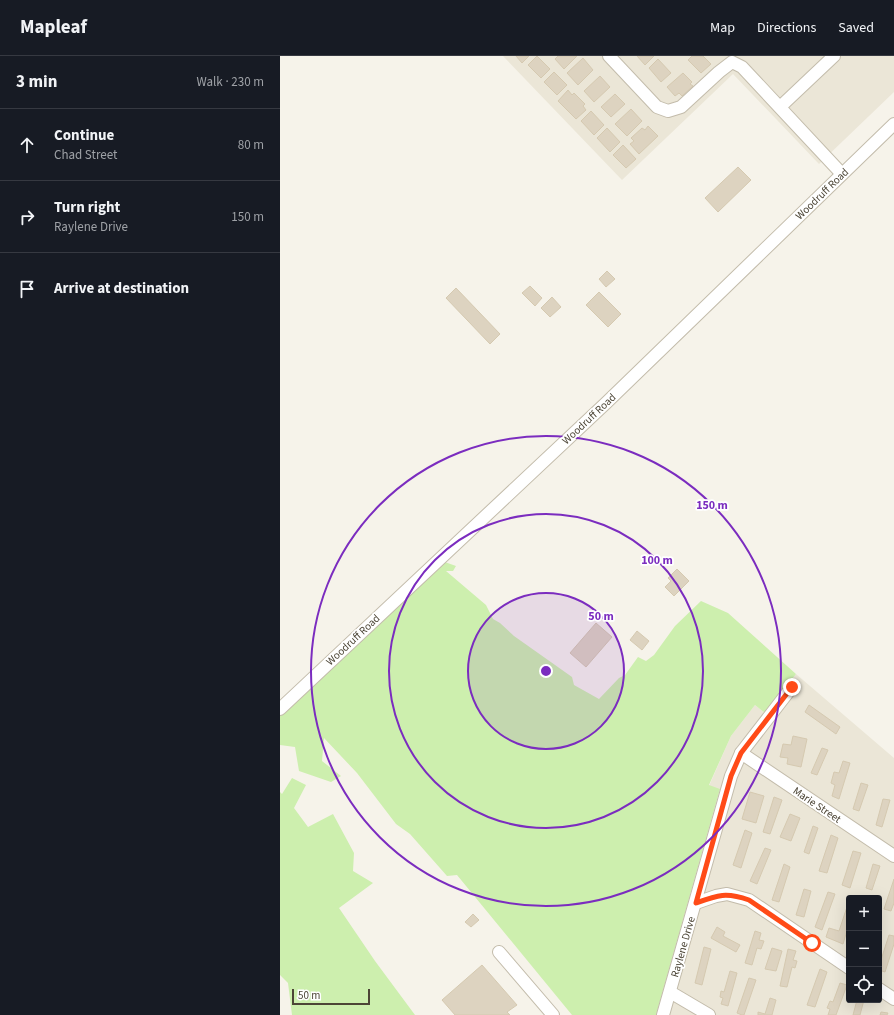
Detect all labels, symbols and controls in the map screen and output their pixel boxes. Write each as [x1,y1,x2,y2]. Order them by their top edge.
text: Mapleaf [20,14,87,41]
text: Map [710,18,735,38]
text: Directions [757,18,816,38]
text: Saved [838,18,874,38]
text: 3 min [16,70,57,94]
text: Walk · 230 m [196,73,264,91]
text: Continue [54,125,114,146]
icon: ahead [16,134,38,156]
text: 80 m [238,136,264,154]
text: Chad Street [54,146,117,164]
street label: Woodruff Road [792,165,852,223]
text: Turn right [54,197,120,218]
icon: right [16,206,38,228]
text: 150 m [231,208,264,226]
text: Raylene Drive [54,218,128,236]
icon: arrive [16,278,38,300]
text: Arrive at destination [54,278,189,299]
street label: Woodruff Road [559,390,619,448]
text: 150 m [696,497,728,514]
text: 100 m [641,552,673,569]
text: 50 m [588,608,614,625]
street label: Woodruff Road [323,611,383,669]
centre of rings [539,664,553,678]
route end [783,678,801,696]
street label: Marie Street [790,783,844,827]
map controls [846,895,882,1003]
button: + [846,895,882,931]
street label: Raylene Drive [667,914,699,979]
button: − [846,931,882,967]
route start [803,934,821,952]
button: locate [846,967,882,1003]
scale bar [292,987,370,1006]
text: 50 m [298,988,320,1003]

